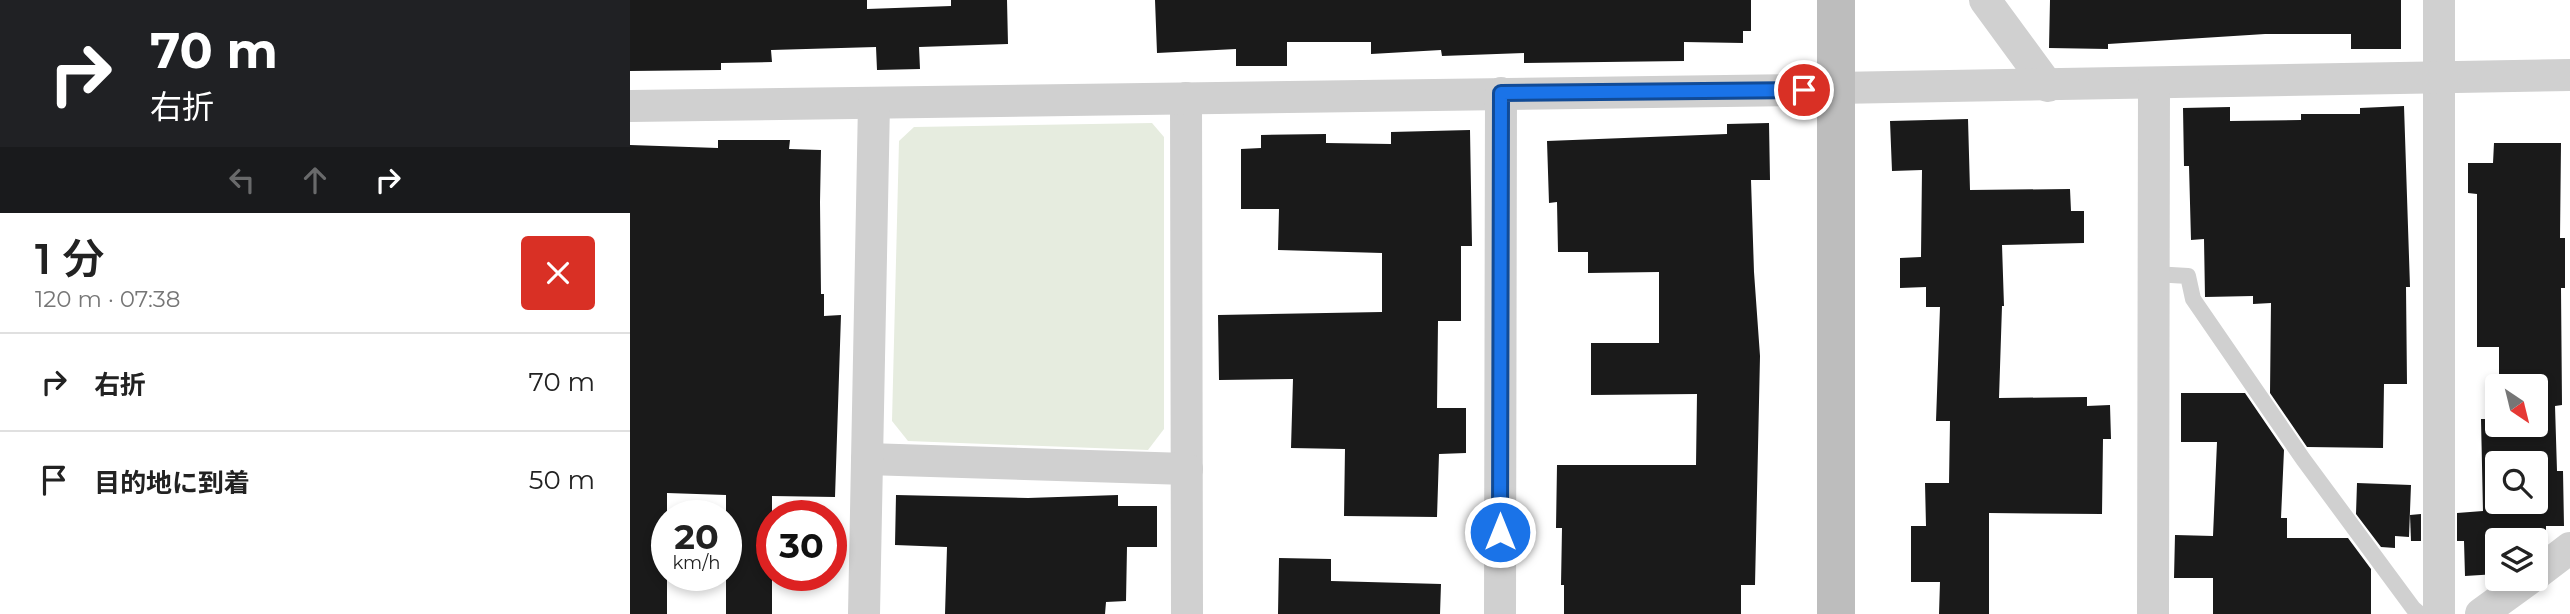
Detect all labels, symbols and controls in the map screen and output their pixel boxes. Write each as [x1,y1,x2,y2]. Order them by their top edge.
text: 70 m [150,21,278,80]
icon: right [35,28,126,119]
pin [1774,60,1834,120]
icon: arrive [1785,71,1823,109]
text: 右折 [150,87,214,126]
icon: left [223,161,261,199]
icon: ahead [296,161,334,199]
icon: right [369,161,407,199]
text: 1 分 [35,233,105,285]
button: close [521,236,595,310]
text: 120 m · 07:38 [35,285,180,313]
icon: right [35,363,73,401]
text: 70 m [529,366,595,398]
text: 右折 [94,369,146,401]
north arrow [2485,374,2548,438]
map controls [2485,374,2548,591]
button: search [2485,451,2548,514]
icon: arrive [35,461,73,499]
text: 50 m [529,464,595,496]
text: 目的地に到着 [94,467,250,499]
position arrow [1463,495,1537,569]
speed limit sign: 30 [756,500,847,591]
text: 20 [674,515,719,558]
button: layers [2485,528,2548,591]
text: km/h [672,552,721,574]

